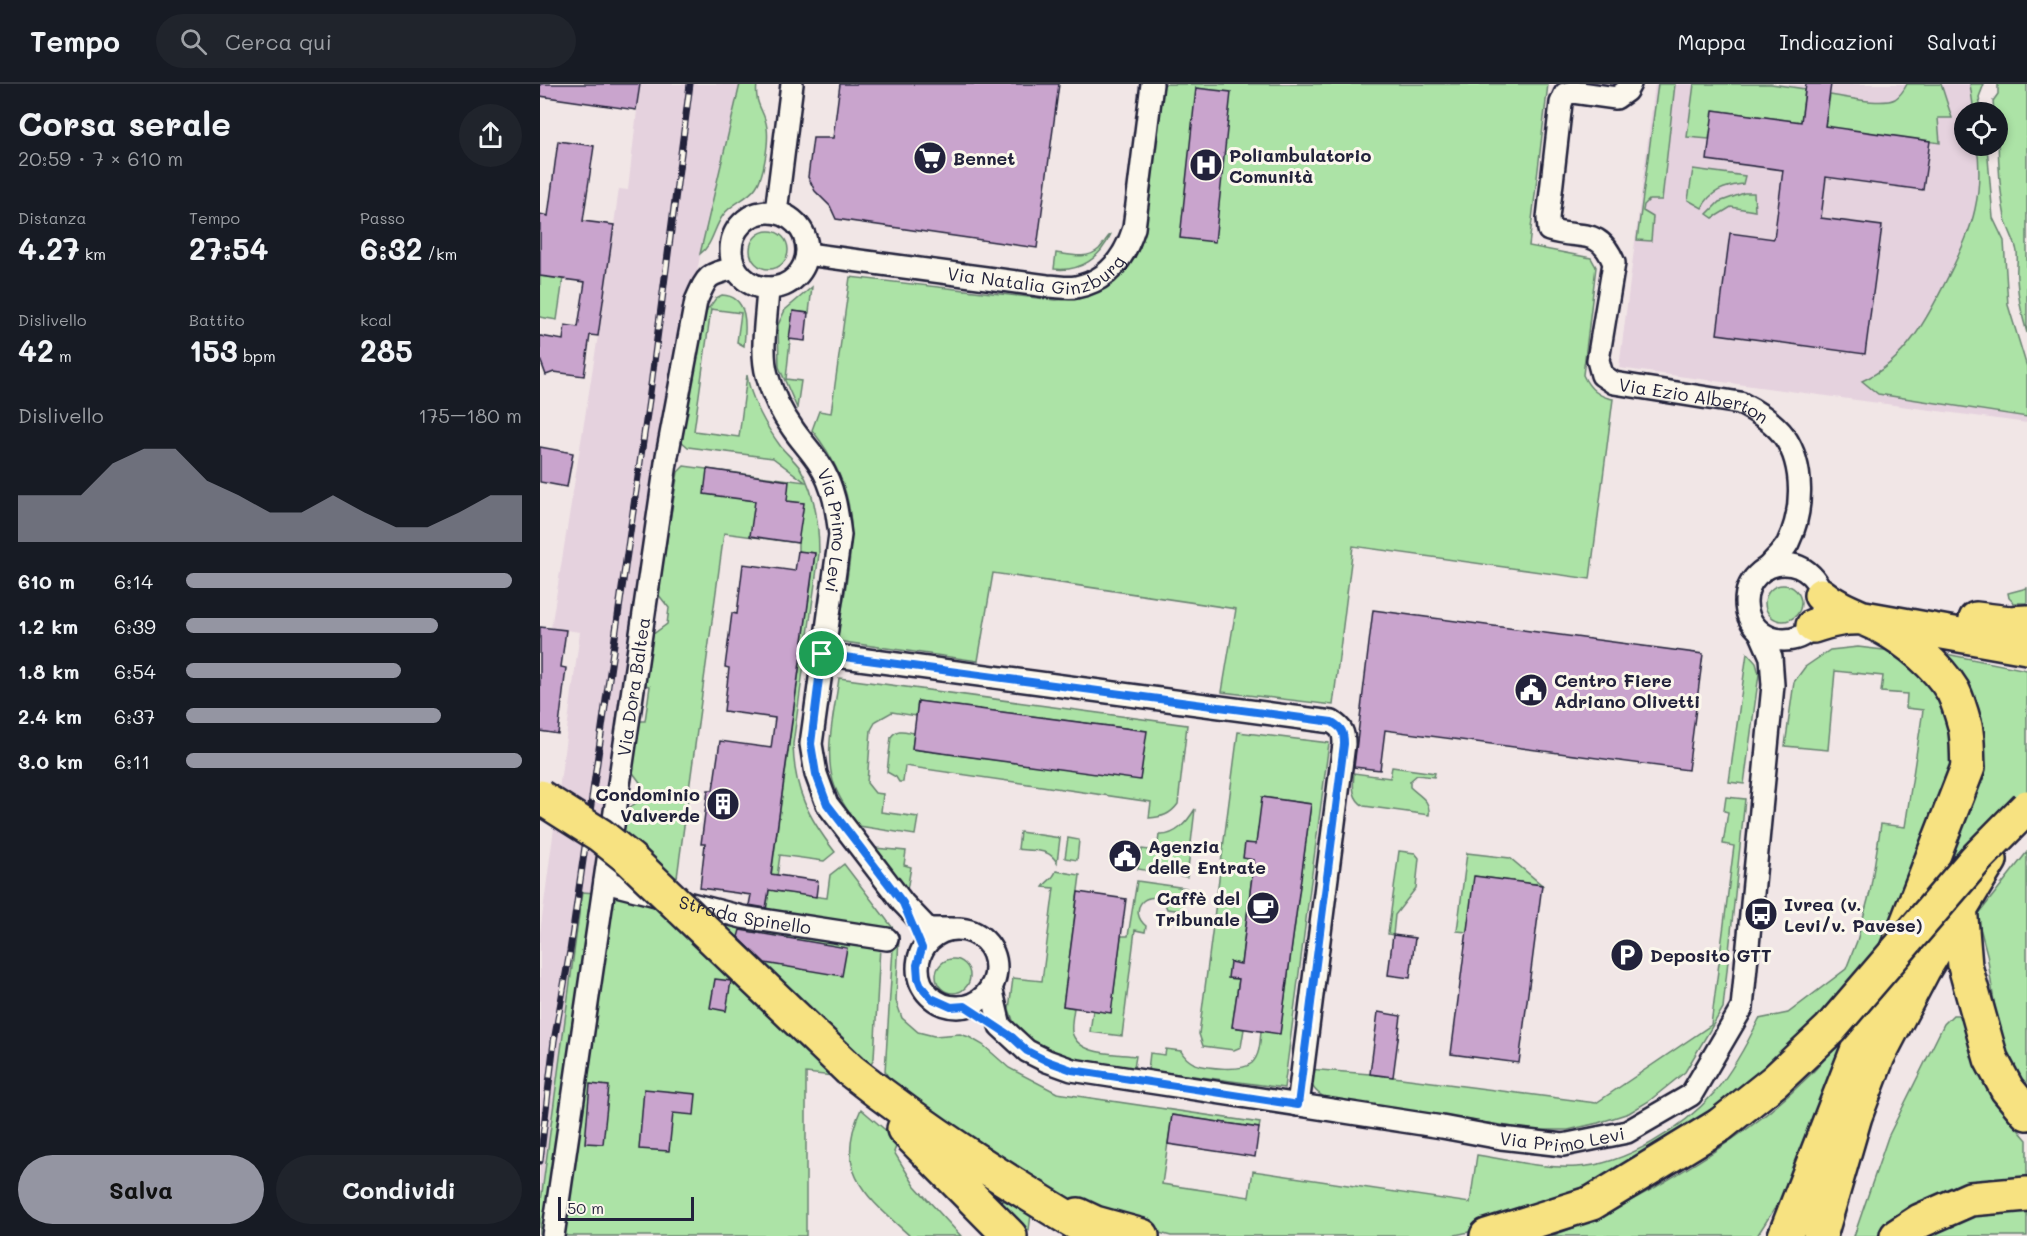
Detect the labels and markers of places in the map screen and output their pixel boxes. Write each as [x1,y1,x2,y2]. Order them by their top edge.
supermarket icon: Bennet [912,140,948,176]
place label: Poliambulatorio Comunità [1229,143,1372,188]
place label: Bennet [953,146,1015,170]
hospital icon: Poliambulatorio Comunità [1188,147,1224,183]
pin [796,628,847,679]
place label: Centro Fiere Adriano Olivetti [1554,668,1700,713]
public building icon: Centro Fiere Adriano Olivetti [1513,672,1549,708]
place label: Condominio Valverde [595,782,700,827]
building icon: Condominio Valverde [705,786,741,822]
place label: Agenzia delle Entrate [1148,834,1266,879]
public building icon: Agenzia delle Entrate [1107,838,1143,874]
place label: Caffè del Tribunale [1155,886,1240,931]
cafe icon: Caffè del Tribunale [1245,890,1281,926]
place label: Ivrea (v. Levi/v. Pavese) [1784,892,1923,937]
bus stop icon: Ivrea (v. Levi/v. Pavese) [1743,896,1779,932]
parking icon: Deposito GTT [1609,937,1645,973]
place label: Deposito GTT [1650,943,1772,967]

